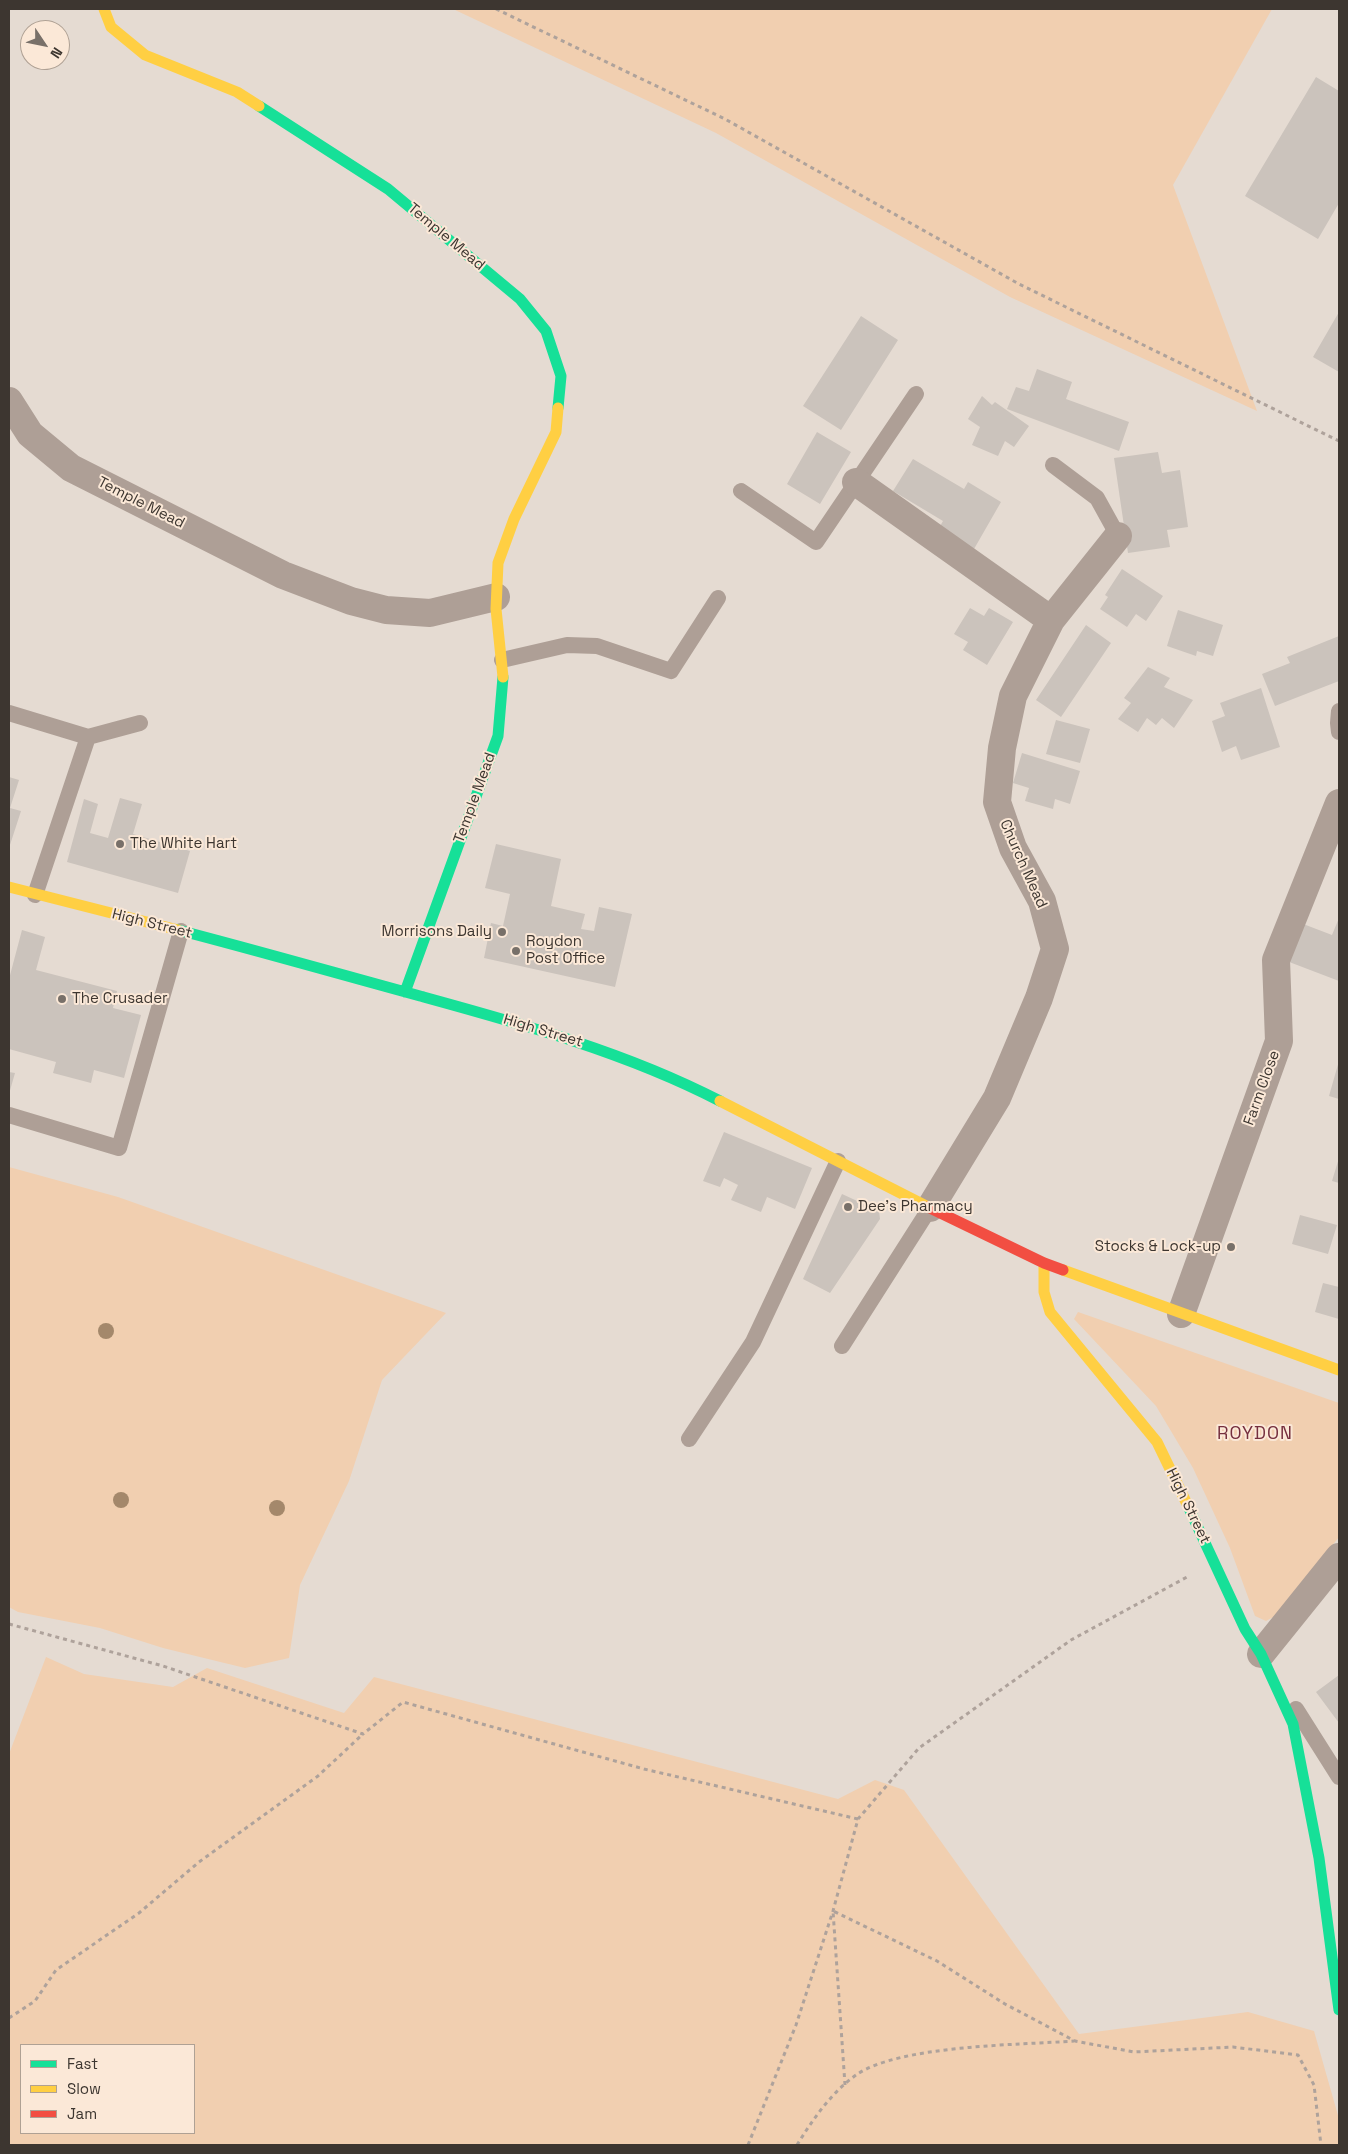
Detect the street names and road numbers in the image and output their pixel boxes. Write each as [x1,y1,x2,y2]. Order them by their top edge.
street label: Temple Mead [404,200,488,274]
street label: Temple Mead [95,473,187,533]
street label: Temple Mead [450,750,500,846]
street label: Church Mead [995,817,1051,911]
street label: High Street [110,905,194,943]
street label: High Street [501,1010,585,1052]
street label: Farm Close [1240,1048,1284,1128]
street label: High Street [1162,1465,1214,1547]

